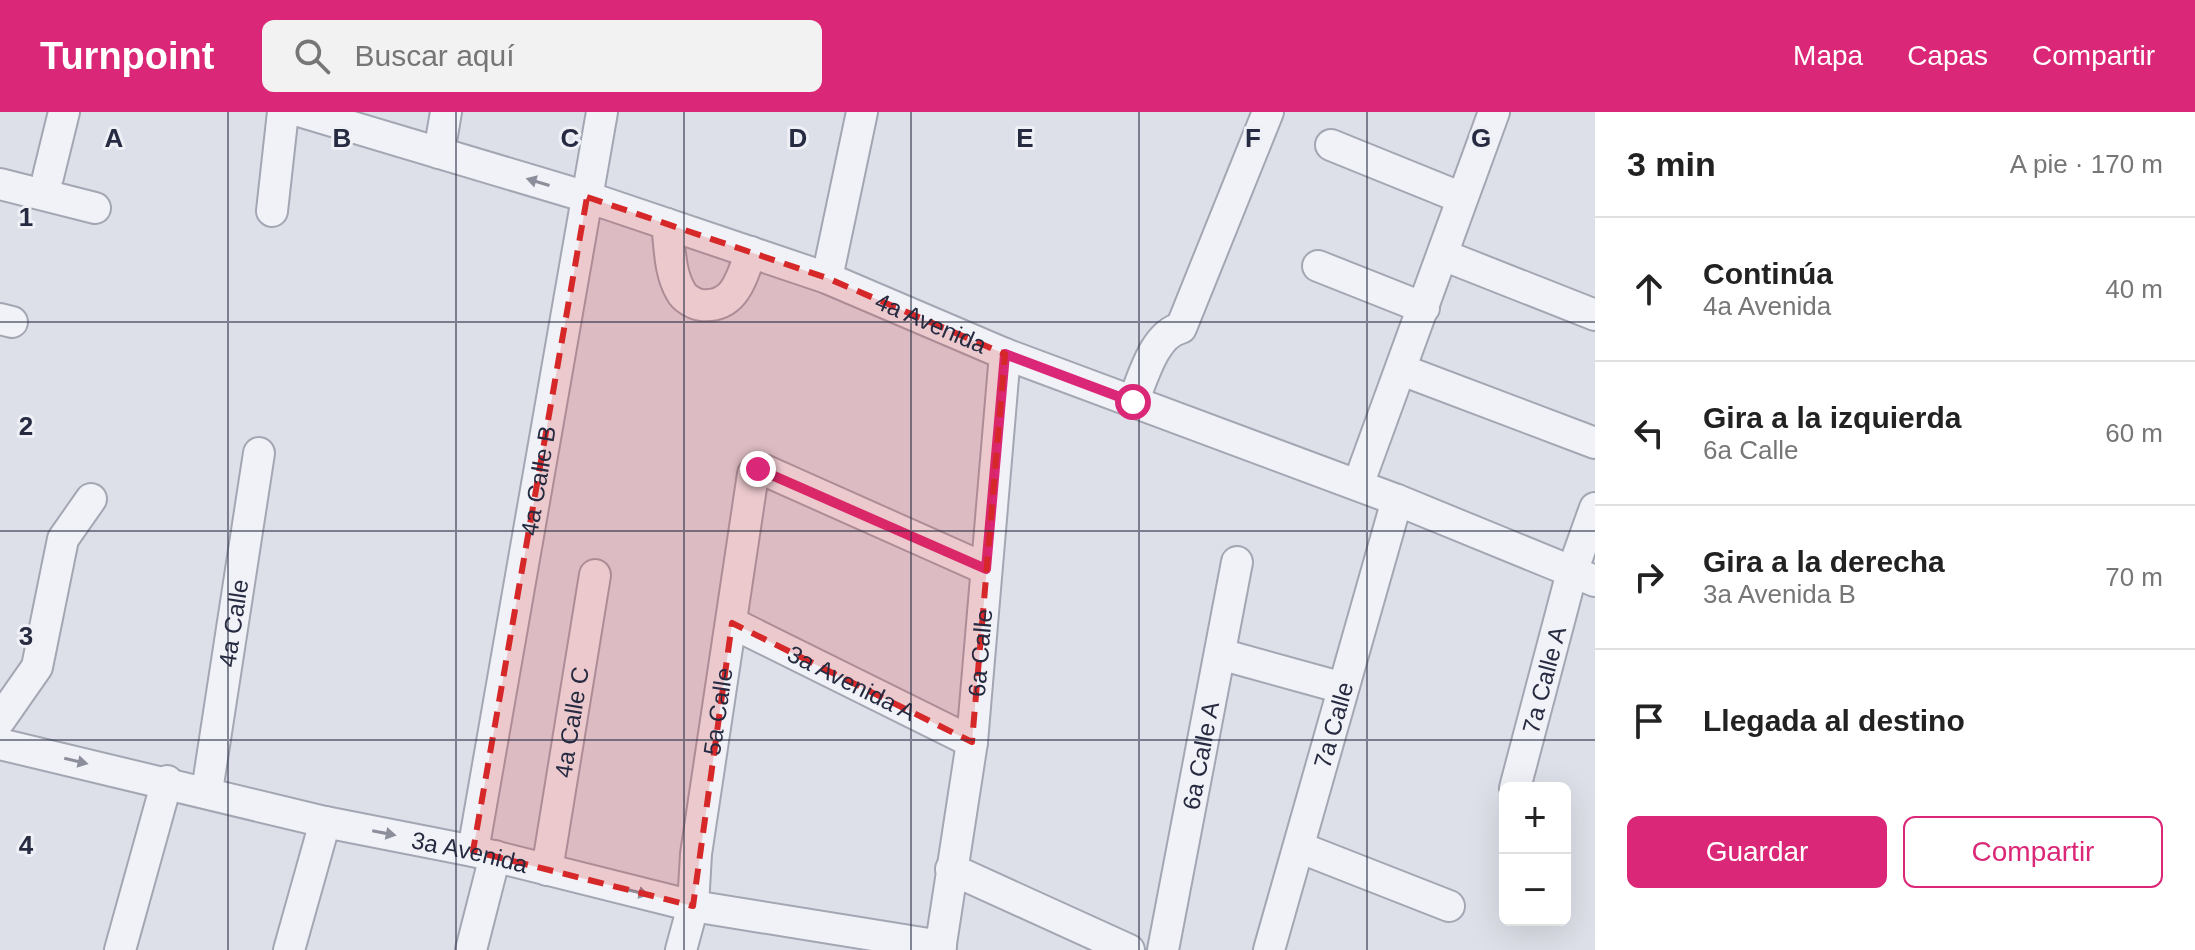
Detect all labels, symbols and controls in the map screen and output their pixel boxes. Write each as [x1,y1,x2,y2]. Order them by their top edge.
search box [262,20,822,92]
icon: search [290,34,334,78]
text: Turnpoint [40,35,214,77]
text: Buscar aquí [354,39,515,72]
text: Mapa [1793,40,1863,71]
text: Capas [1907,40,1988,71]
text: Compartir [2032,40,2155,71]
text: A [105,123,124,153]
text: B [333,123,351,153]
text: C [561,123,580,153]
text: D [789,123,807,153]
text: E [1016,123,1034,153]
text: F [1245,123,1261,153]
text: G [1471,123,1491,153]
text: 3 min [1627,145,1716,183]
text: A pie · 170 m [2010,149,2163,179]
one-way arrow [526,175,550,188]
text: 1 [19,202,33,232]
text: Continúa [1703,257,1833,290]
icon: ahead [1627,267,1671,311]
text: 40 m [2105,274,2163,304]
street label: 4a Avenida [871,287,992,358]
text: 4a Avenida [1703,291,1831,321]
route start [1115,384,1151,420]
text: Gira a la izquierda [1703,401,1961,434]
text: 2 [19,411,33,441]
icon: left [1627,411,1671,455]
text: 60 m [2105,418,2163,448]
street label: 4a Calle B [515,424,560,538]
text: 6a Calle [1703,435,1798,465]
route end [740,451,776,487]
text: Gira a la derecha [1703,545,1945,578]
icon: right [1627,555,1671,599]
text: 70 m [2105,562,2163,592]
street label: 4a Calle [213,577,253,669]
text: 3a Avenida B [1703,579,1856,609]
street label: 6a Calle [962,608,997,698]
text: 3 [19,621,33,651]
street label: 7a Calle A [1517,623,1571,736]
street label: 3a Avenida A [783,639,921,726]
street label: 4a Calle C [549,664,593,779]
street label: 5a Calle [698,666,737,757]
street label: 7a Calle [1308,679,1358,771]
street label: 6a Calle A [1177,699,1224,812]
icon: arrive [1627,699,1671,743]
text: Llegada al destino [1703,704,1965,737]
one-way arrow [64,755,89,768]
map controls [1499,782,1571,926]
button: + [1499,782,1571,854]
button: Guardar [1627,816,1887,888]
button: Compartir [1903,816,2163,888]
street label: 3a Avenida [409,826,531,878]
one-way arrow [371,828,396,840]
text: 4 [19,830,34,860]
button: − [1499,854,1571,926]
one-way arrow [624,886,649,899]

